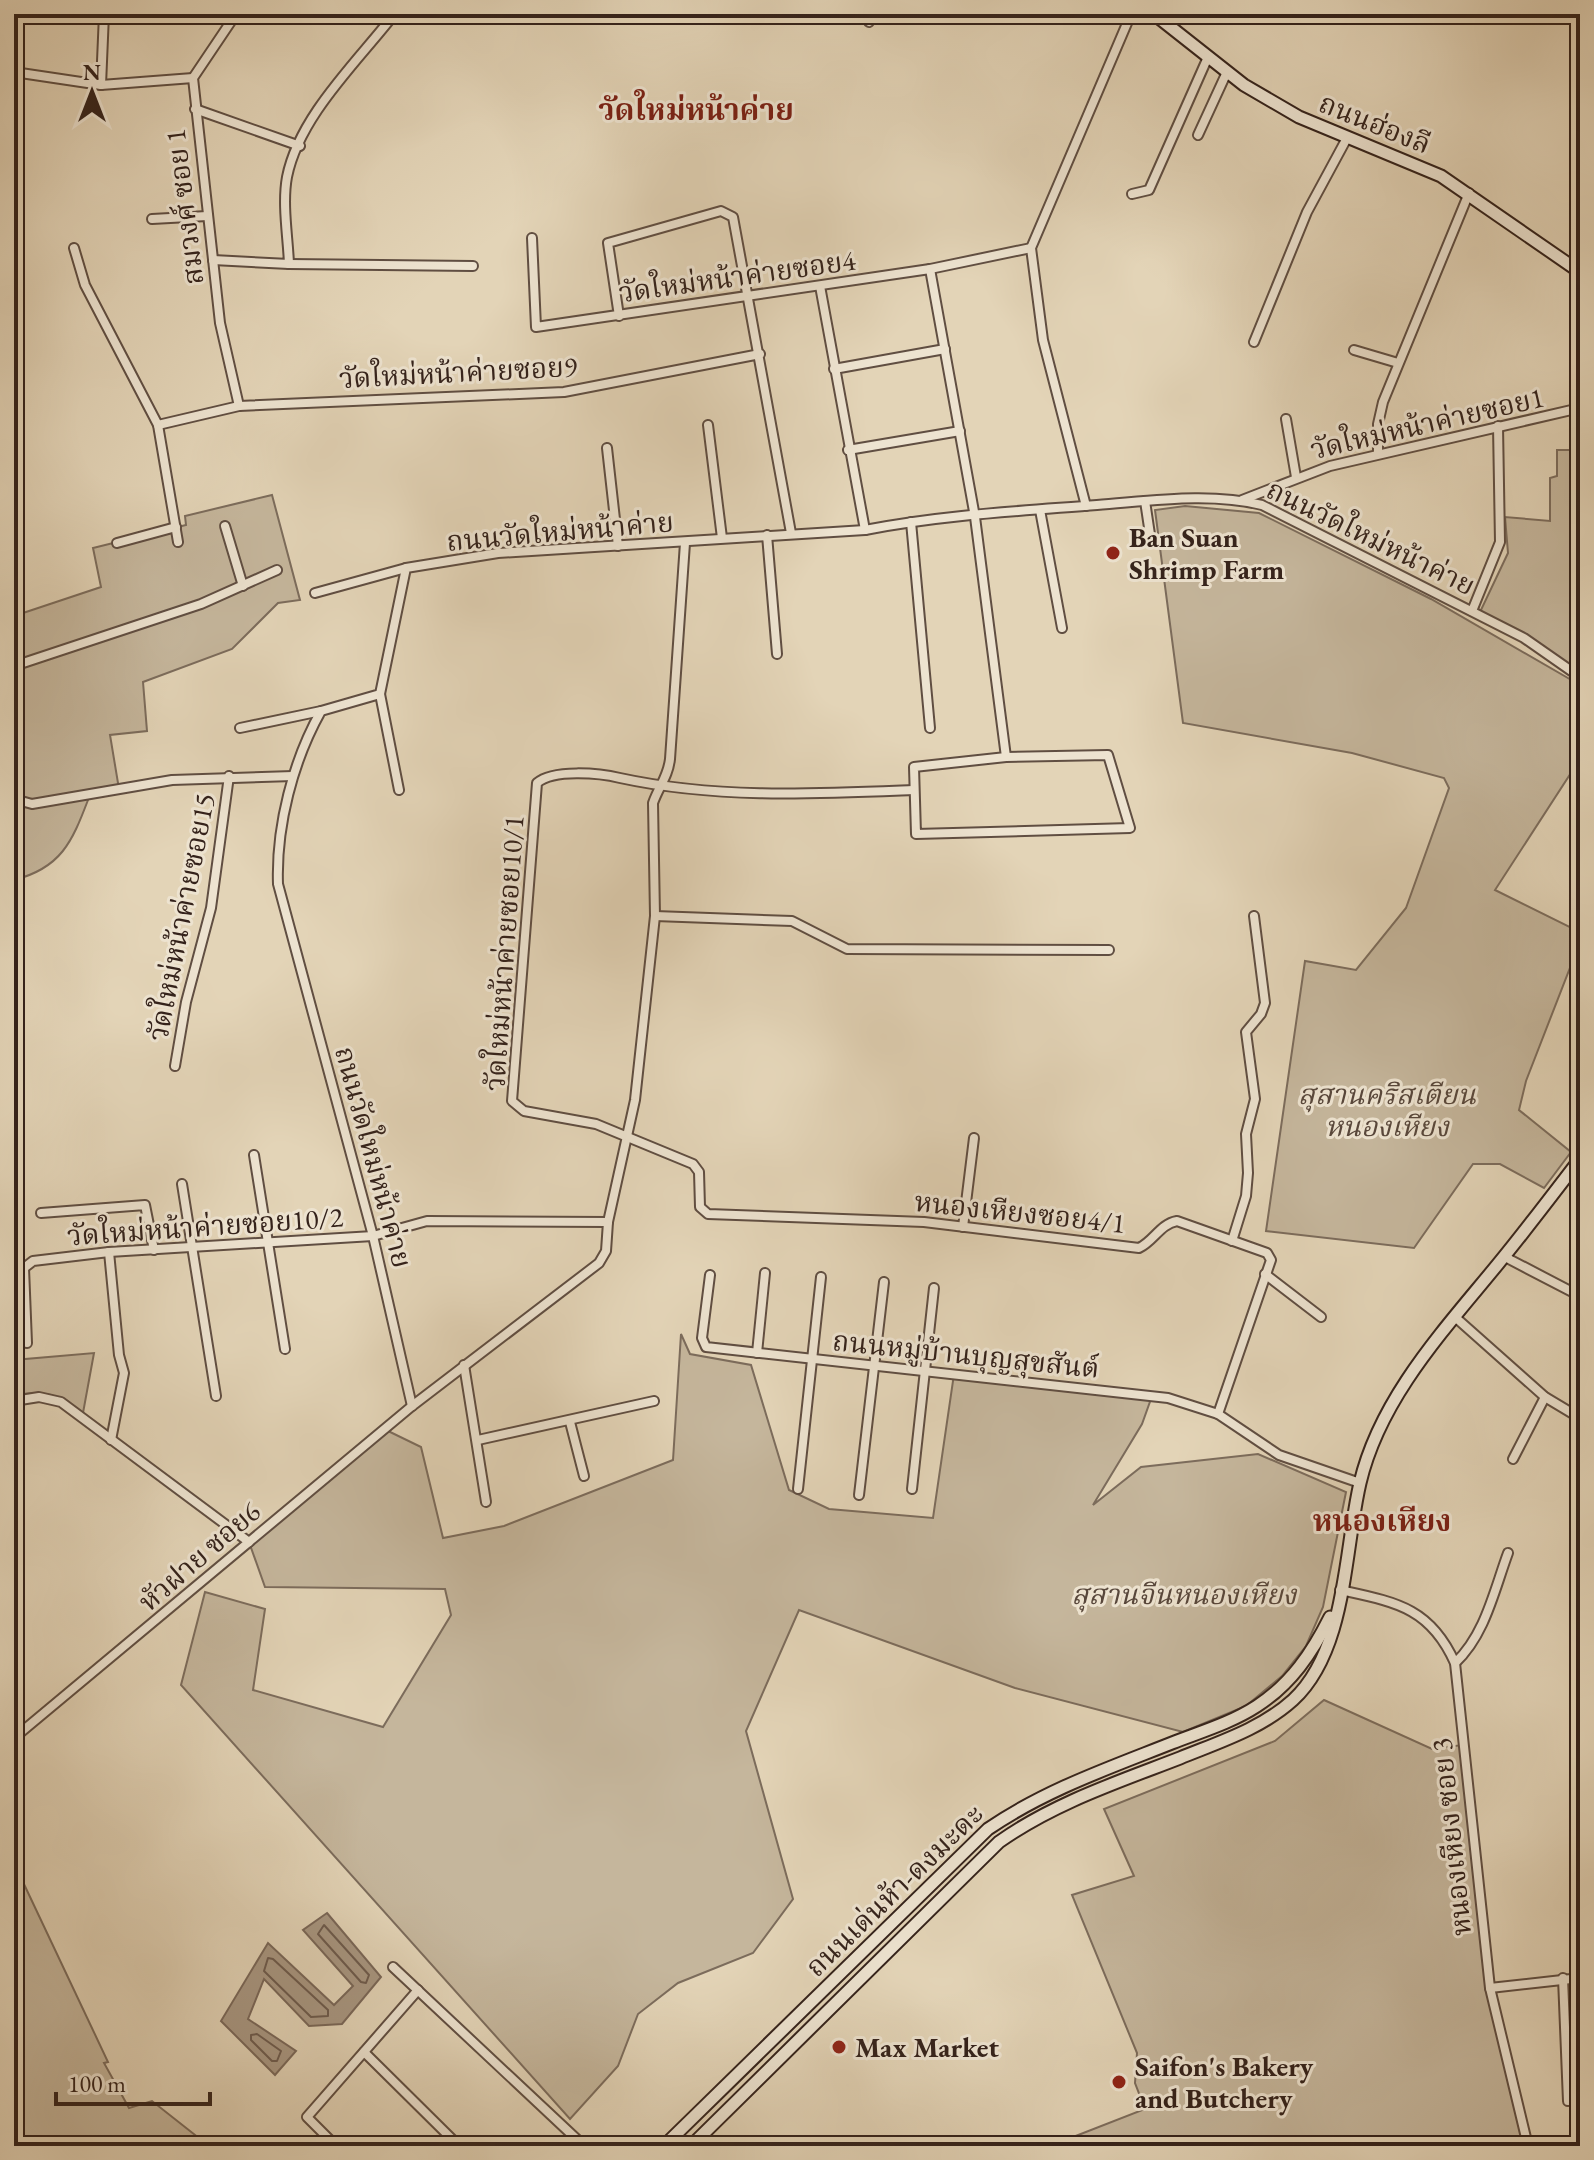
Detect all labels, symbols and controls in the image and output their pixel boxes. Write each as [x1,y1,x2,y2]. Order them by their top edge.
north arrow [52,52,132,132]
text: N [83,58,101,87]
street label: ถนนฮ่องลี [1314,84,1436,162]
district label: วัดใหม่หน้าค่าย [598,89,794,129]
street label: สมวงศ์ ซอย 1 [157,127,211,287]
street label: วัดใหม่หน้าค่ายซอย4 [616,241,858,310]
street label: วัดใหม่หน้าค่ายซอย9 [338,347,578,396]
street label: วัดใหม่หน้าค่ายซอย1 [1307,378,1547,467]
street label: ถนนวัดใหม่หน้าค่าย [1261,470,1482,603]
street label: ถนนวัดใหม่หน้าค่าย [445,502,675,559]
place label: Ban Suan Shrimp Farm [1129,519,1285,587]
marker: Ban Suan Shrimp Farm [1104,544,1122,562]
street label: วัดใหม่หน้าค่ายซอย15 [138,790,223,1044]
street label: วัดใหม่หน้าค่ายซอย10/1 [475,814,532,1092]
street label: ถนนวัดใหม่หน้าค่าย [327,1042,422,1272]
park label: สุสานคริสเตียน หนองเหียง [1298,1076,1477,1144]
street label: หนองเหียงซอย4/1 [913,1183,1127,1241]
street label: วัดใหม่หน้าค่ายซอย10/2 [66,1197,345,1254]
street label: ถนนหมู่บ้านบุญสุขสันต์ [831,1322,1101,1387]
street label: หัวฝาย ซอย6 [131,1493,267,1619]
district label: หนองเหียง [1313,1501,1451,1540]
park label: สุสานจีนหนองเหียง [1071,1576,1298,1613]
street label: หนองเหียง ซอย 3 [1423,1736,1479,1938]
street label: ถนนเด่นห้า-ดงมะดะ [797,1796,991,1984]
place label: Max Market [855,2029,1000,2065]
marker: Max Market [830,2038,848,2056]
place label: Saifon's Bakery and Butchery [1135,2048,1314,2116]
scale bar [56,2056,210,2106]
text: 100 m [68,2068,126,2099]
marker: Saifon's Bakery and Butchery [1110,2073,1128,2091]

